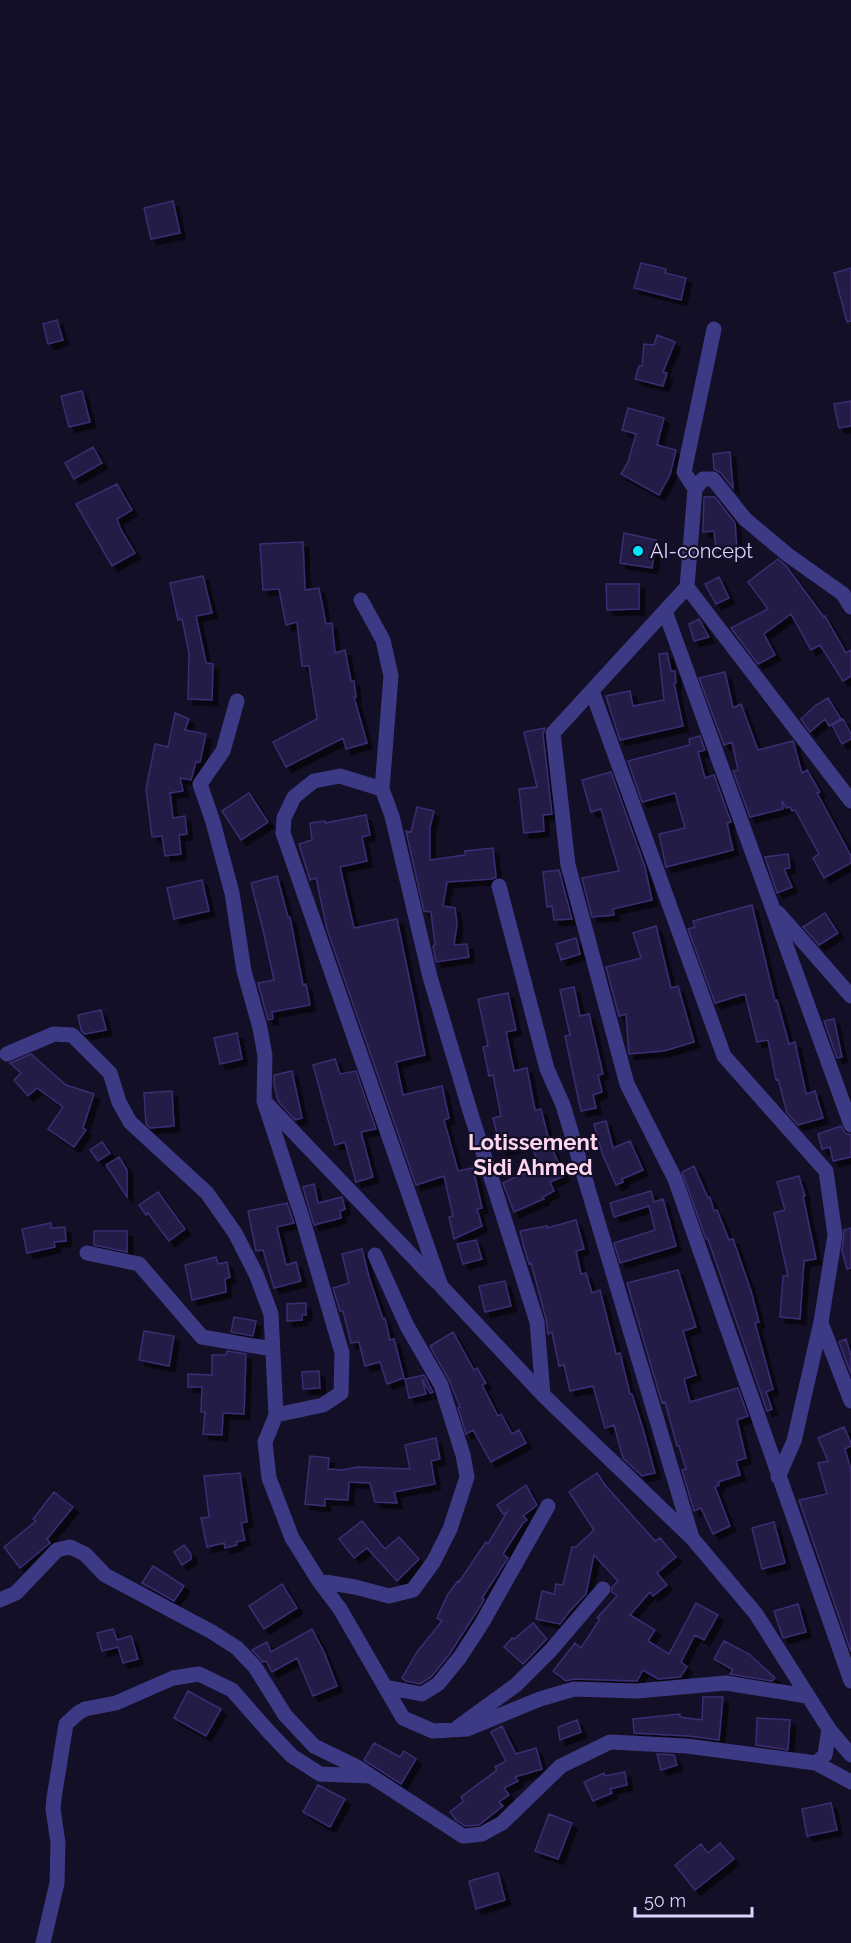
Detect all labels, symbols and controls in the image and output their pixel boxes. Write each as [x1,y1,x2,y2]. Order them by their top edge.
place label: AI-concept [650,539,753,563]
marker: AI-concept [631,544,645,558]
district label: Lotissement Sidi Ahmed [468,1129,599,1180]
scale bar [635,1880,752,1918]
text: 50 m [644,1890,686,1911]

